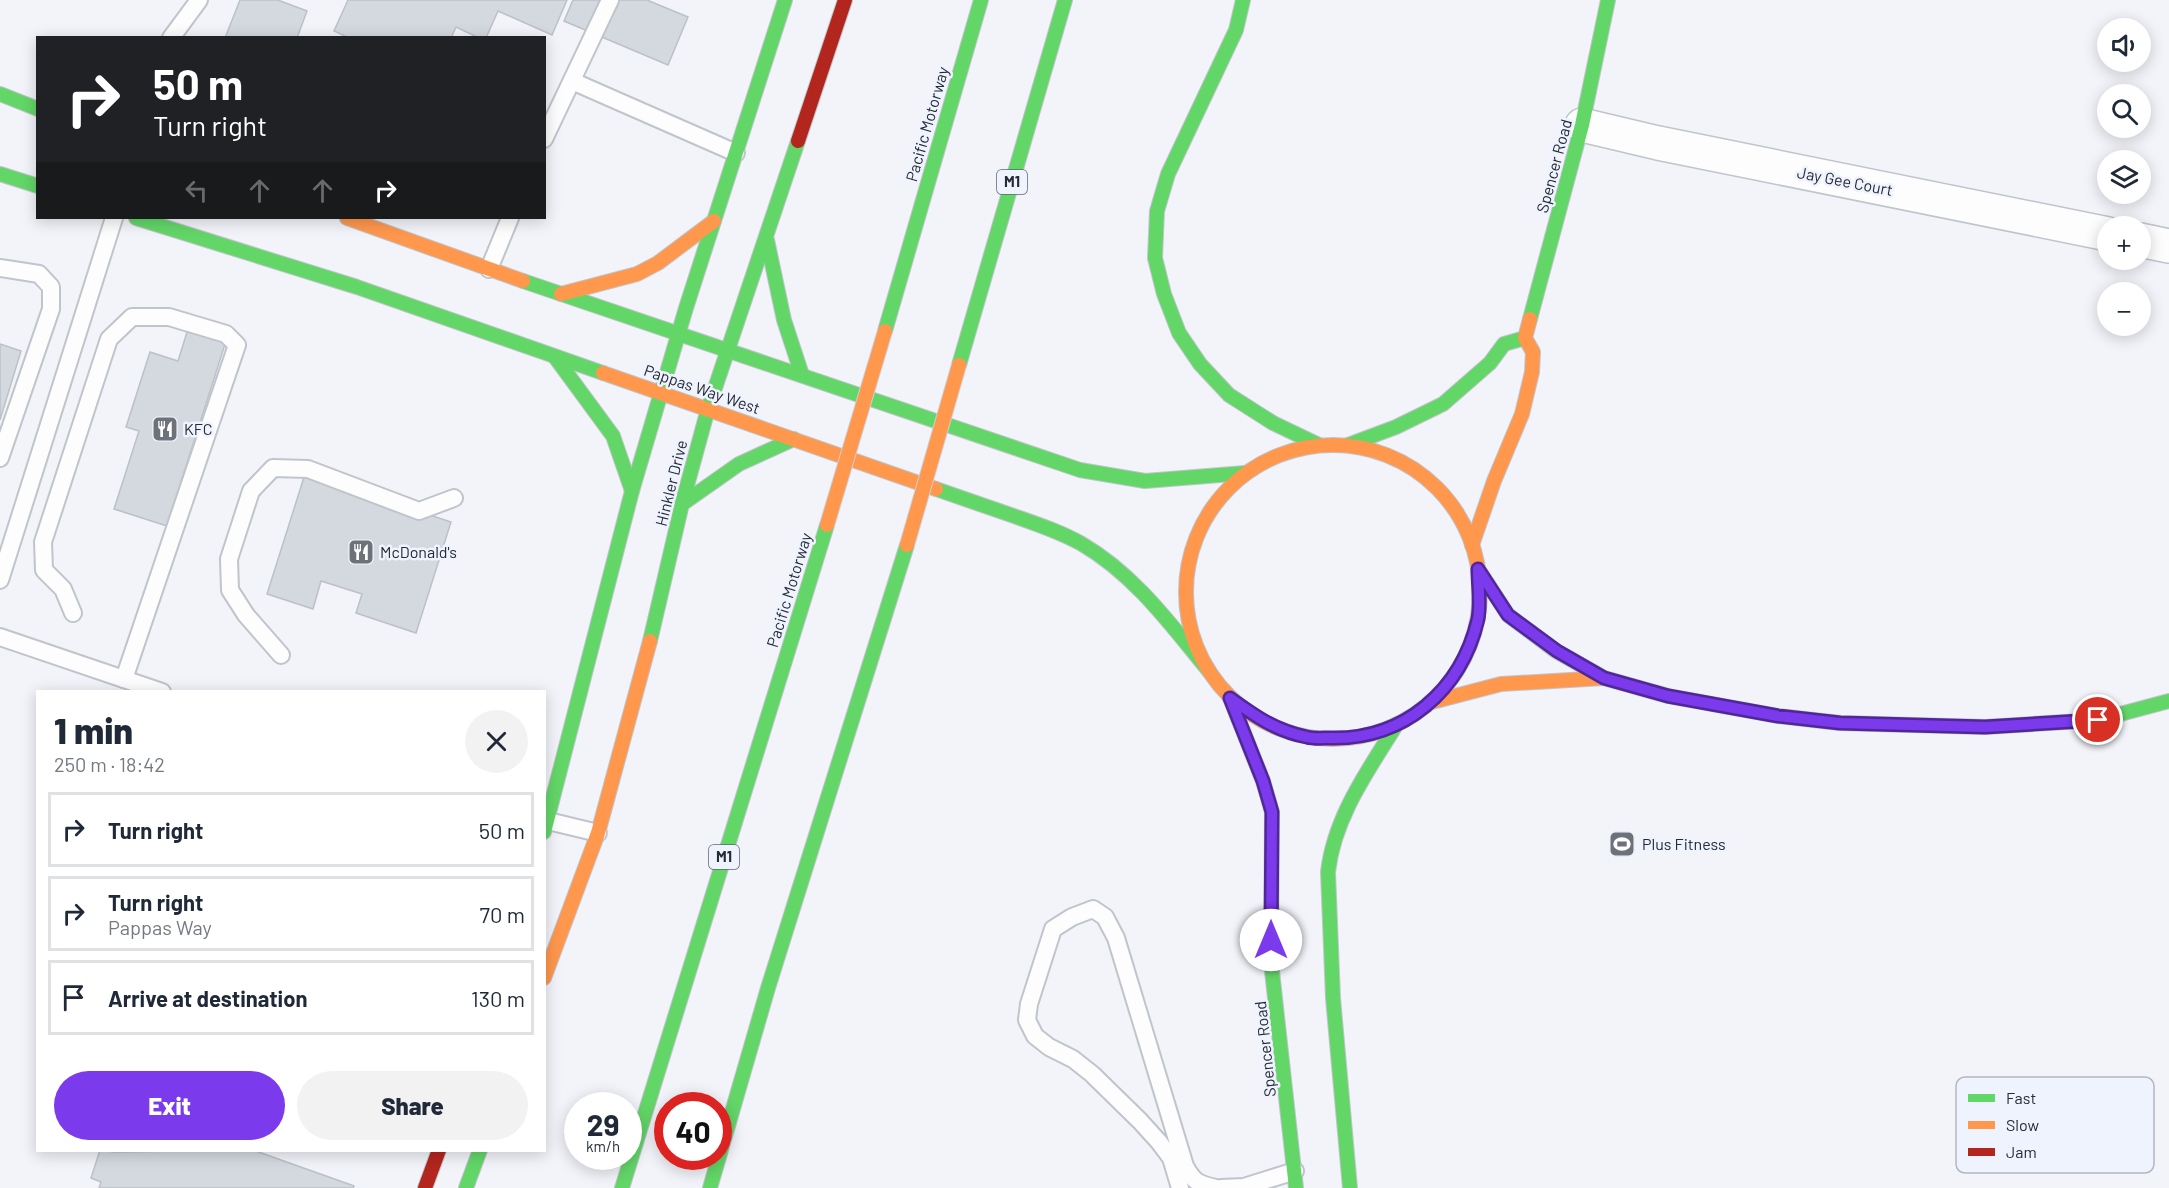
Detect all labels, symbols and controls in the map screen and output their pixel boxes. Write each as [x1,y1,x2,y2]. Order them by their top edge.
map controls [2097,18,2151,336]
button: sound [2097,18,2151,72]
text: 50 m [153,58,243,108]
icon: right [54,60,132,138]
street label: Pacific Motorway [901,64,952,184]
button: search [2097,84,2151,138]
text: Turn right [153,109,267,141]
street label: Spencer Road [1532,117,1575,215]
button: layers [2097,150,2151,204]
street label: Jay Gee Court [1796,162,1894,199]
road number: M1 [997,170,1027,194]
icon: left [180,174,213,207]
icon: ahead [243,174,276,207]
icon: ahead [306,174,339,207]
icon: right [369,174,402,207]
button: + [2097,216,2151,270]
button: − [2097,282,2151,336]
street label: Pappas Way West [642,360,763,417]
restaurant icon: KFC [150,414,180,444]
place label: KFC [184,419,213,438]
street label: Hinkler Drive [651,438,690,528]
street label: Pacific Motorway [762,530,815,649]
restaurant icon: McDonald's [346,537,376,567]
place label: McDonald's [380,542,457,561]
pin [2072,694,2123,745]
icon: arrive [2081,703,2114,736]
text: 1 min [54,708,133,751]
button: close [465,710,528,773]
text: 250 m · 18:42 [54,752,165,776]
icon: right [57,813,90,846]
text: Turn right [108,817,203,843]
text: 50 m [479,817,525,843]
sports icon: Plus Fitness [1607,829,1637,859]
place label: Plus Fitness [1642,834,1726,853]
road number: M1 [709,845,739,869]
text: Turn right [108,889,203,915]
icon: right [57,897,90,930]
text: 70 m [480,901,525,927]
position arrow [1239,908,1303,972]
text: Pappas Way [108,915,212,939]
icon: arrive [57,981,90,1014]
text: Arrive at destination [108,985,307,1011]
text: 130 m [471,985,525,1011]
street label: Spencer Road [1250,1000,1279,1098]
button: Exit [54,1071,285,1140]
button: Share [297,1071,528,1140]
legend [1956,1077,2154,1173]
text: Fast [2006,1088,2036,1107]
speed limit sign: 40 [654,1092,732,1170]
text: 29 [587,1106,619,1142]
text: Slow [2006,1115,2039,1134]
text: km/h [586,1137,620,1155]
text: Jam [2006,1142,2037,1161]

